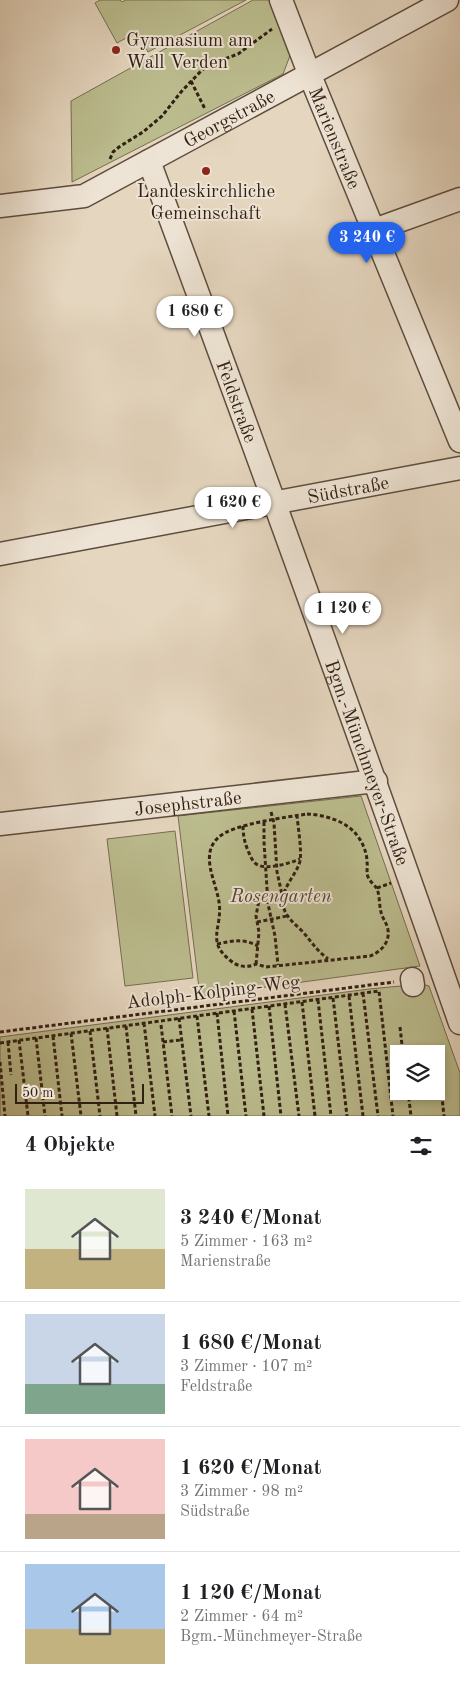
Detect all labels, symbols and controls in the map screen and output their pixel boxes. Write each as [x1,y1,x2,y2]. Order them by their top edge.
place label: Gymnasium am Wall Verden [126,32,253,73]
marker: Gymnasium am Wall Verden [110,44,122,56]
street label: Marienstraße [304,85,363,192]
street label: Georgstraße [181,88,279,152]
marker: Landeskirchliche Gemeinschaft [200,165,212,177]
place label: Landeskirchliche Gemeinschaft [137,183,275,224]
pin: 3 240 € [321,222,413,264]
text: 3 240 € [339,230,395,246]
pin: 1 680 € [149,296,241,338]
text: 1 680 € [167,304,223,320]
street label: Feldstraße [211,358,259,446]
street label: Südstraße [306,474,391,508]
pin: 1 620 € [187,486,279,529]
text: 1 620 € [205,495,261,511]
pin: 1 120 € [297,592,389,635]
text: 1 120 € [315,601,371,617]
street label: Bgm.-Münchmeyer-Straße [320,658,411,869]
street label: Josephstraße [133,789,243,821]
park label: Rosengarten [229,888,332,907]
street label: Adolph-Kolping-Weg [125,973,302,1014]
map controls [390,1045,445,1100]
button: layers [390,1045,445,1100]
scale bar [15,1081,144,1104]
text: 50 m [22,1086,53,1100]
icon: filters [407,1132,435,1160]
text: 4 Objekte [25,1135,115,1156]
text: 3 240 €/Monat [180,1208,321,1229]
icon: home [65,1209,125,1269]
text: 5 Zimmer · 163 m² [180,1234,312,1250]
text: Marienstraße [180,1254,271,1270]
text: 1 680 €/Monat [180,1333,321,1354]
icon: home [65,1334,125,1394]
text: 3 Zimmer · 107 m² [180,1359,312,1375]
text: Feldstraße [180,1379,252,1395]
text: 1 620 €/Monat [180,1458,321,1479]
icon: home [65,1459,125,1519]
text: 3 Zimmer · 98 m² [180,1484,303,1500]
text: Südstraße [180,1504,250,1520]
text: 1 120 €/Monat [180,1583,321,1604]
icon: home [65,1584,125,1644]
text: 2 Zimmer · 64 m² [180,1609,303,1625]
text: Bgm.-Münchmeyer-Straße [180,1629,362,1645]

